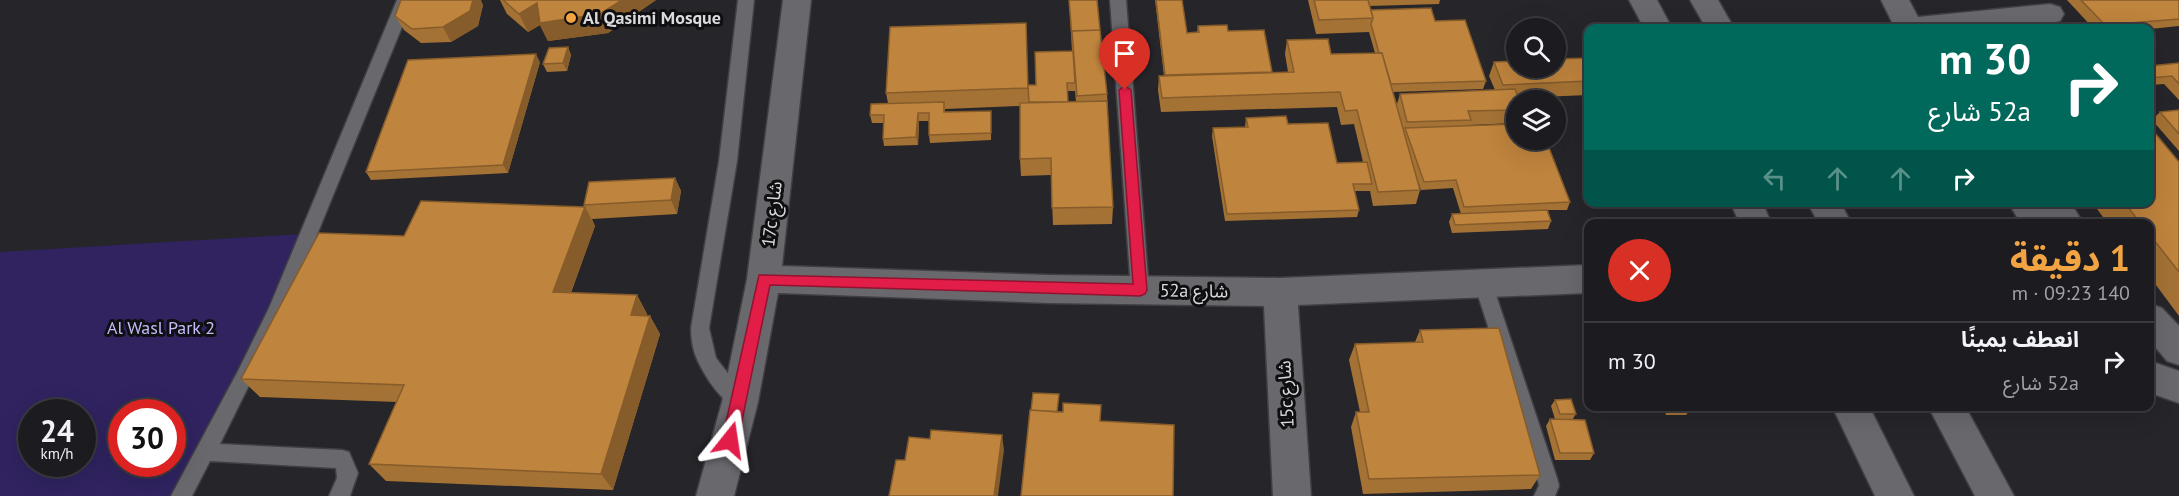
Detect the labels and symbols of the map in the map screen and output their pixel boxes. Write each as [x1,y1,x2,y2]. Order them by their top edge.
place label: Al Qasimi Mosque [583,6,721,29]
marker: Al Qasimi Mosque [564,11,578,25]
pin [1099,28,1150,90]
street label: 17c شارع [756,180,790,248]
street label: 52a شارع [1160,278,1228,306]
park label: Al Wasl Park 2 [107,316,215,339]
street label: 15c شارع [1272,360,1302,428]
speed limit sign: 30 [108,399,186,477]
position arrow [698,408,762,472]

